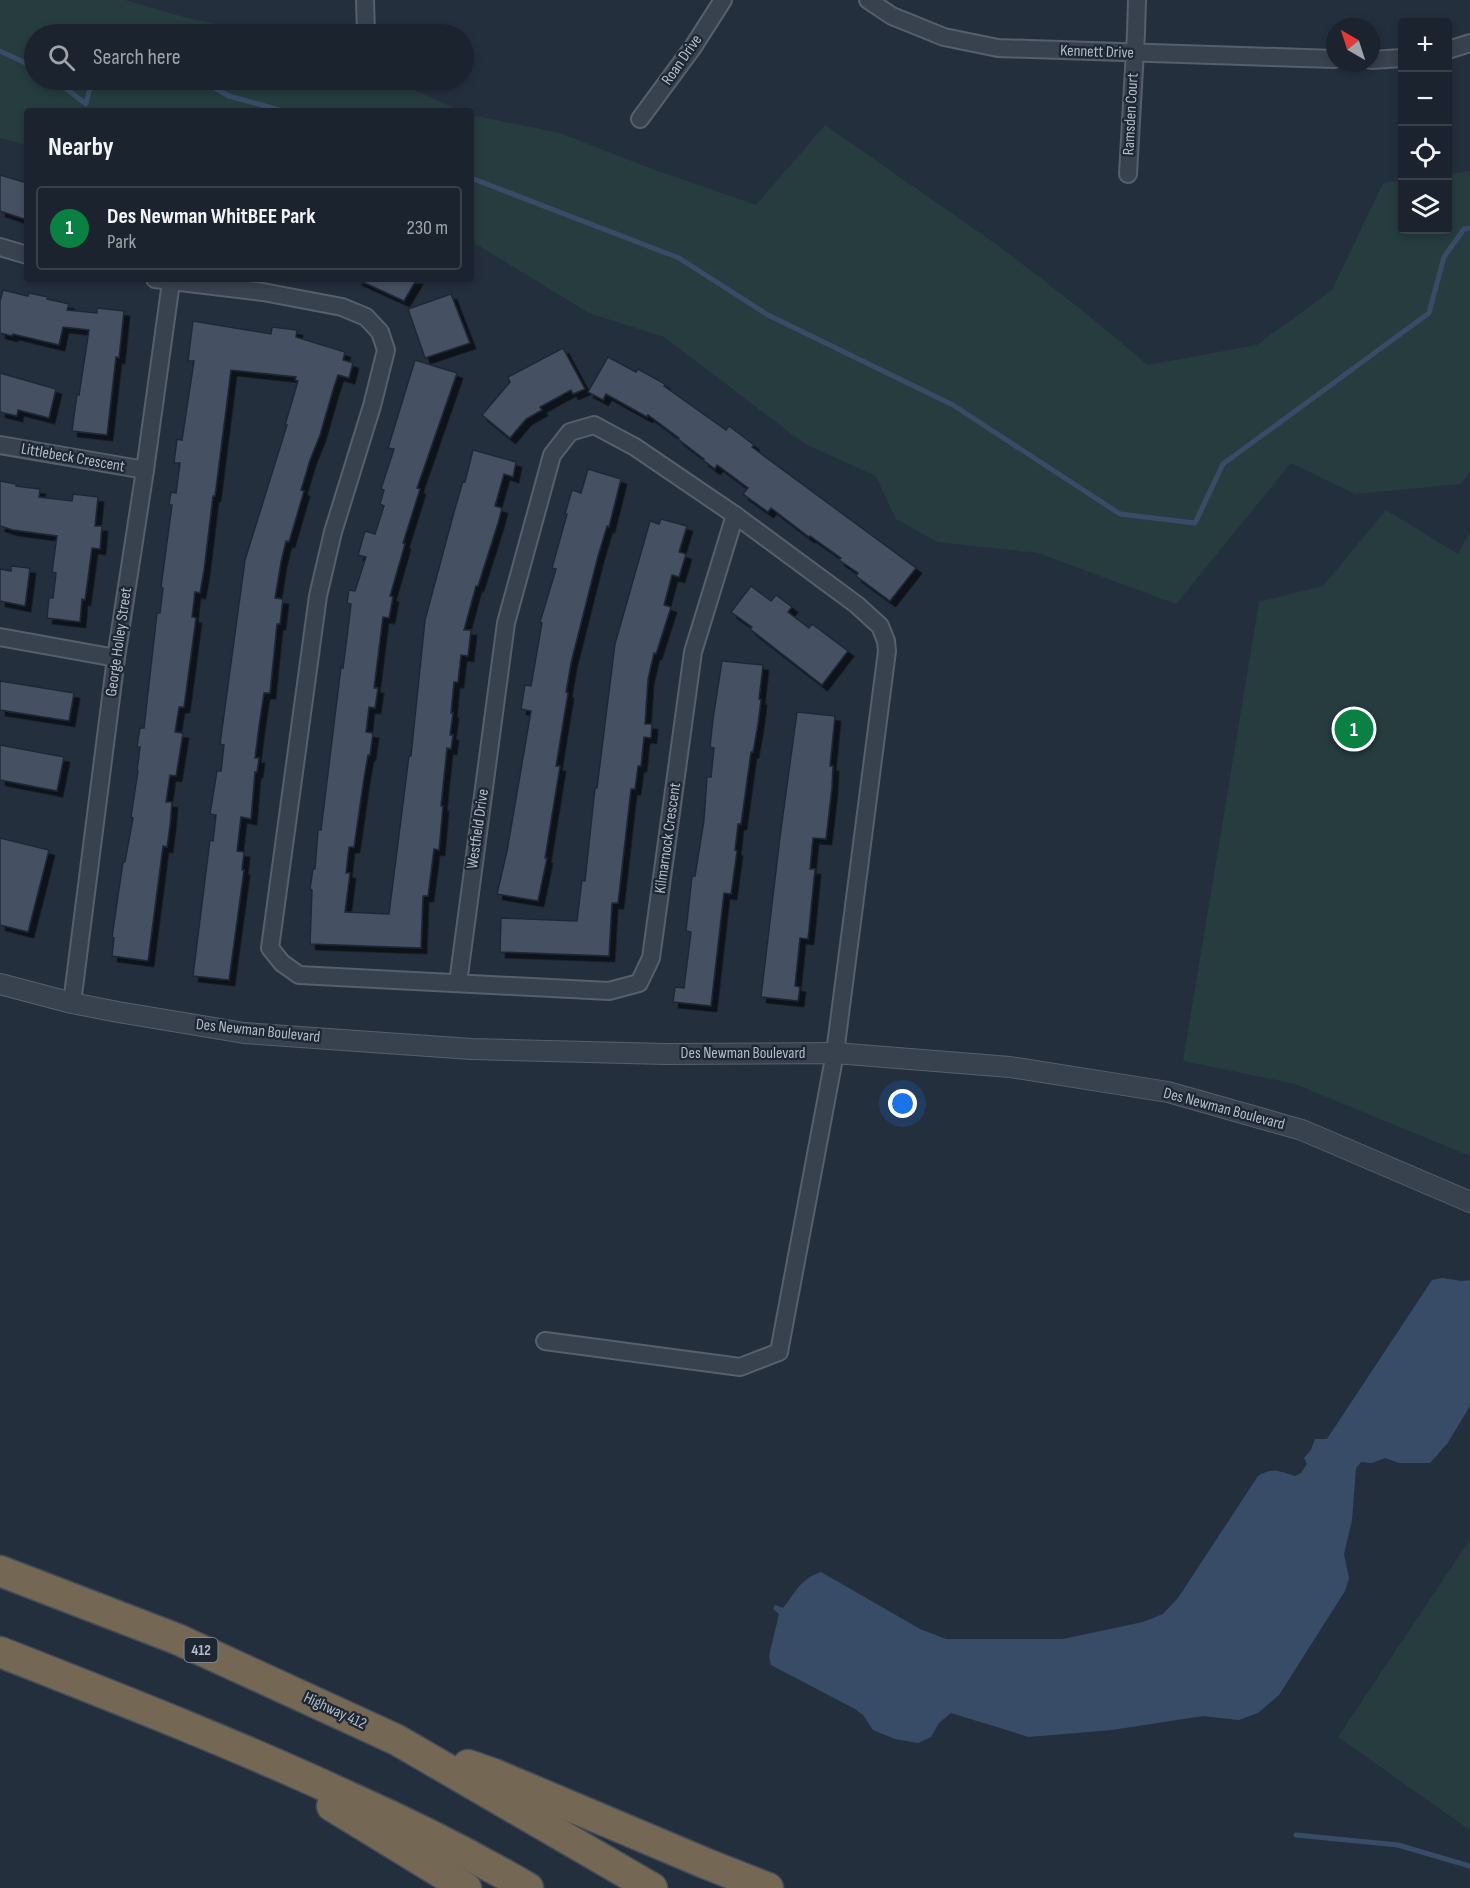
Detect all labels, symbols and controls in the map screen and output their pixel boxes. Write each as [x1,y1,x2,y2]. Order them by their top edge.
north arrow [1326,18,1380,72]
map controls [1398,18,1452,234]
button: + [1398,18,1452,72]
search box [24,24,474,90]
street label: Roan Drive [658,31,706,89]
icon: search [45,41,78,74]
street label: Kennett Drive [1060,41,1134,63]
text: Search here [93,44,180,71]
street label: Ramsden Court [1119,72,1143,156]
button: − [1398,72,1452,126]
button: locate [1398,126,1452,180]
text: Nearby [48,132,114,163]
button: layers [1398,180,1452,234]
text: Des Newman WhitBEE Park [107,203,315,230]
text: 1 [66,216,73,240]
text: 230 m [406,216,448,240]
text: Park [107,230,136,254]
street label: Littlebeck Crescent [20,440,126,476]
street label: George Holley Street [102,586,136,698]
pin: 1 [1334,706,1374,752]
street label: Kilmarnock Crescent [651,781,685,895]
street label: Westfield Drive [463,788,493,870]
street label: Des Newman Boulevard [195,1015,321,1047]
street label: Des Newman Boulevard [681,1044,805,1063]
street label: Des Newman Boulevard [1161,1084,1287,1134]
your location [888,1089,917,1118]
road number: 412 [184,1638,218,1662]
street label: Highway 412 [301,1688,369,1734]

